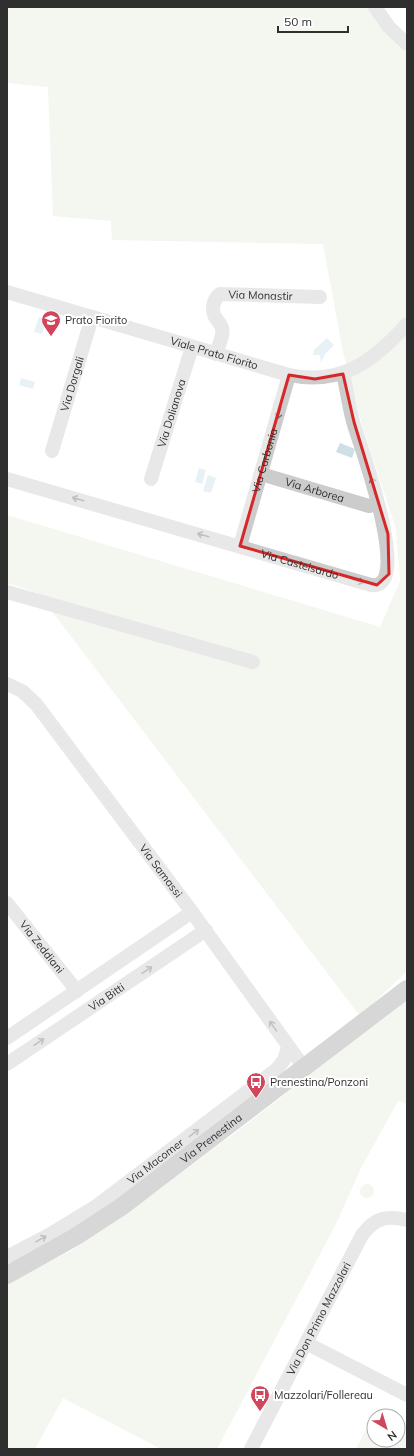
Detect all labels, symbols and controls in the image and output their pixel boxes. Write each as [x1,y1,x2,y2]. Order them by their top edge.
scale bar [278,8,348,34]
text: 50 m [284,14,312,29]
street label: Via Monastir [228,287,293,303]
school or university icon: Prato Fiorito [40,309,62,337]
place label: Prato Fiorito [65,313,127,327]
street label: Viale Prato Fiorito [169,333,260,373]
street label: Via Dorgali [57,355,87,413]
street label: Via Dolianova [154,377,189,449]
one-way arrow [275,406,282,419]
street label: Via Carbonia [249,427,280,494]
street label: Via Arborea [283,474,346,505]
one-way arrow [369,478,377,490]
one-way arrow [72,495,85,502]
one-way arrow [196,531,209,539]
street label: Via Castelsardo [259,546,340,582]
one-way arrow [351,578,364,585]
street label: Via Samassi [136,841,186,900]
street label: Via Zeddiani [17,918,67,976]
one-way arrow [141,966,152,974]
street label: Via Bitti [86,980,127,1014]
one-way arrow [269,1021,277,1032]
one-way arrow [34,1038,45,1046]
bus stop icon: Prenestina/Ponzoni [245,1071,267,1099]
place label: Prenestina/Ponzoni [270,1075,368,1089]
street label: Via Prenestina [177,1110,245,1166]
one-way arrow [188,1129,199,1137]
street label: Via Macomer [124,1135,186,1187]
one-way arrow [35,1235,47,1242]
street label: Via Don Primo Mazzolari [284,1260,354,1378]
bus stop icon: Mazzolari/Follereau [249,1384,271,1412]
place label: Mazzolari/Follereau [274,1388,373,1402]
north arrow [366,1408,406,1448]
text: N [385,1428,400,1444]

